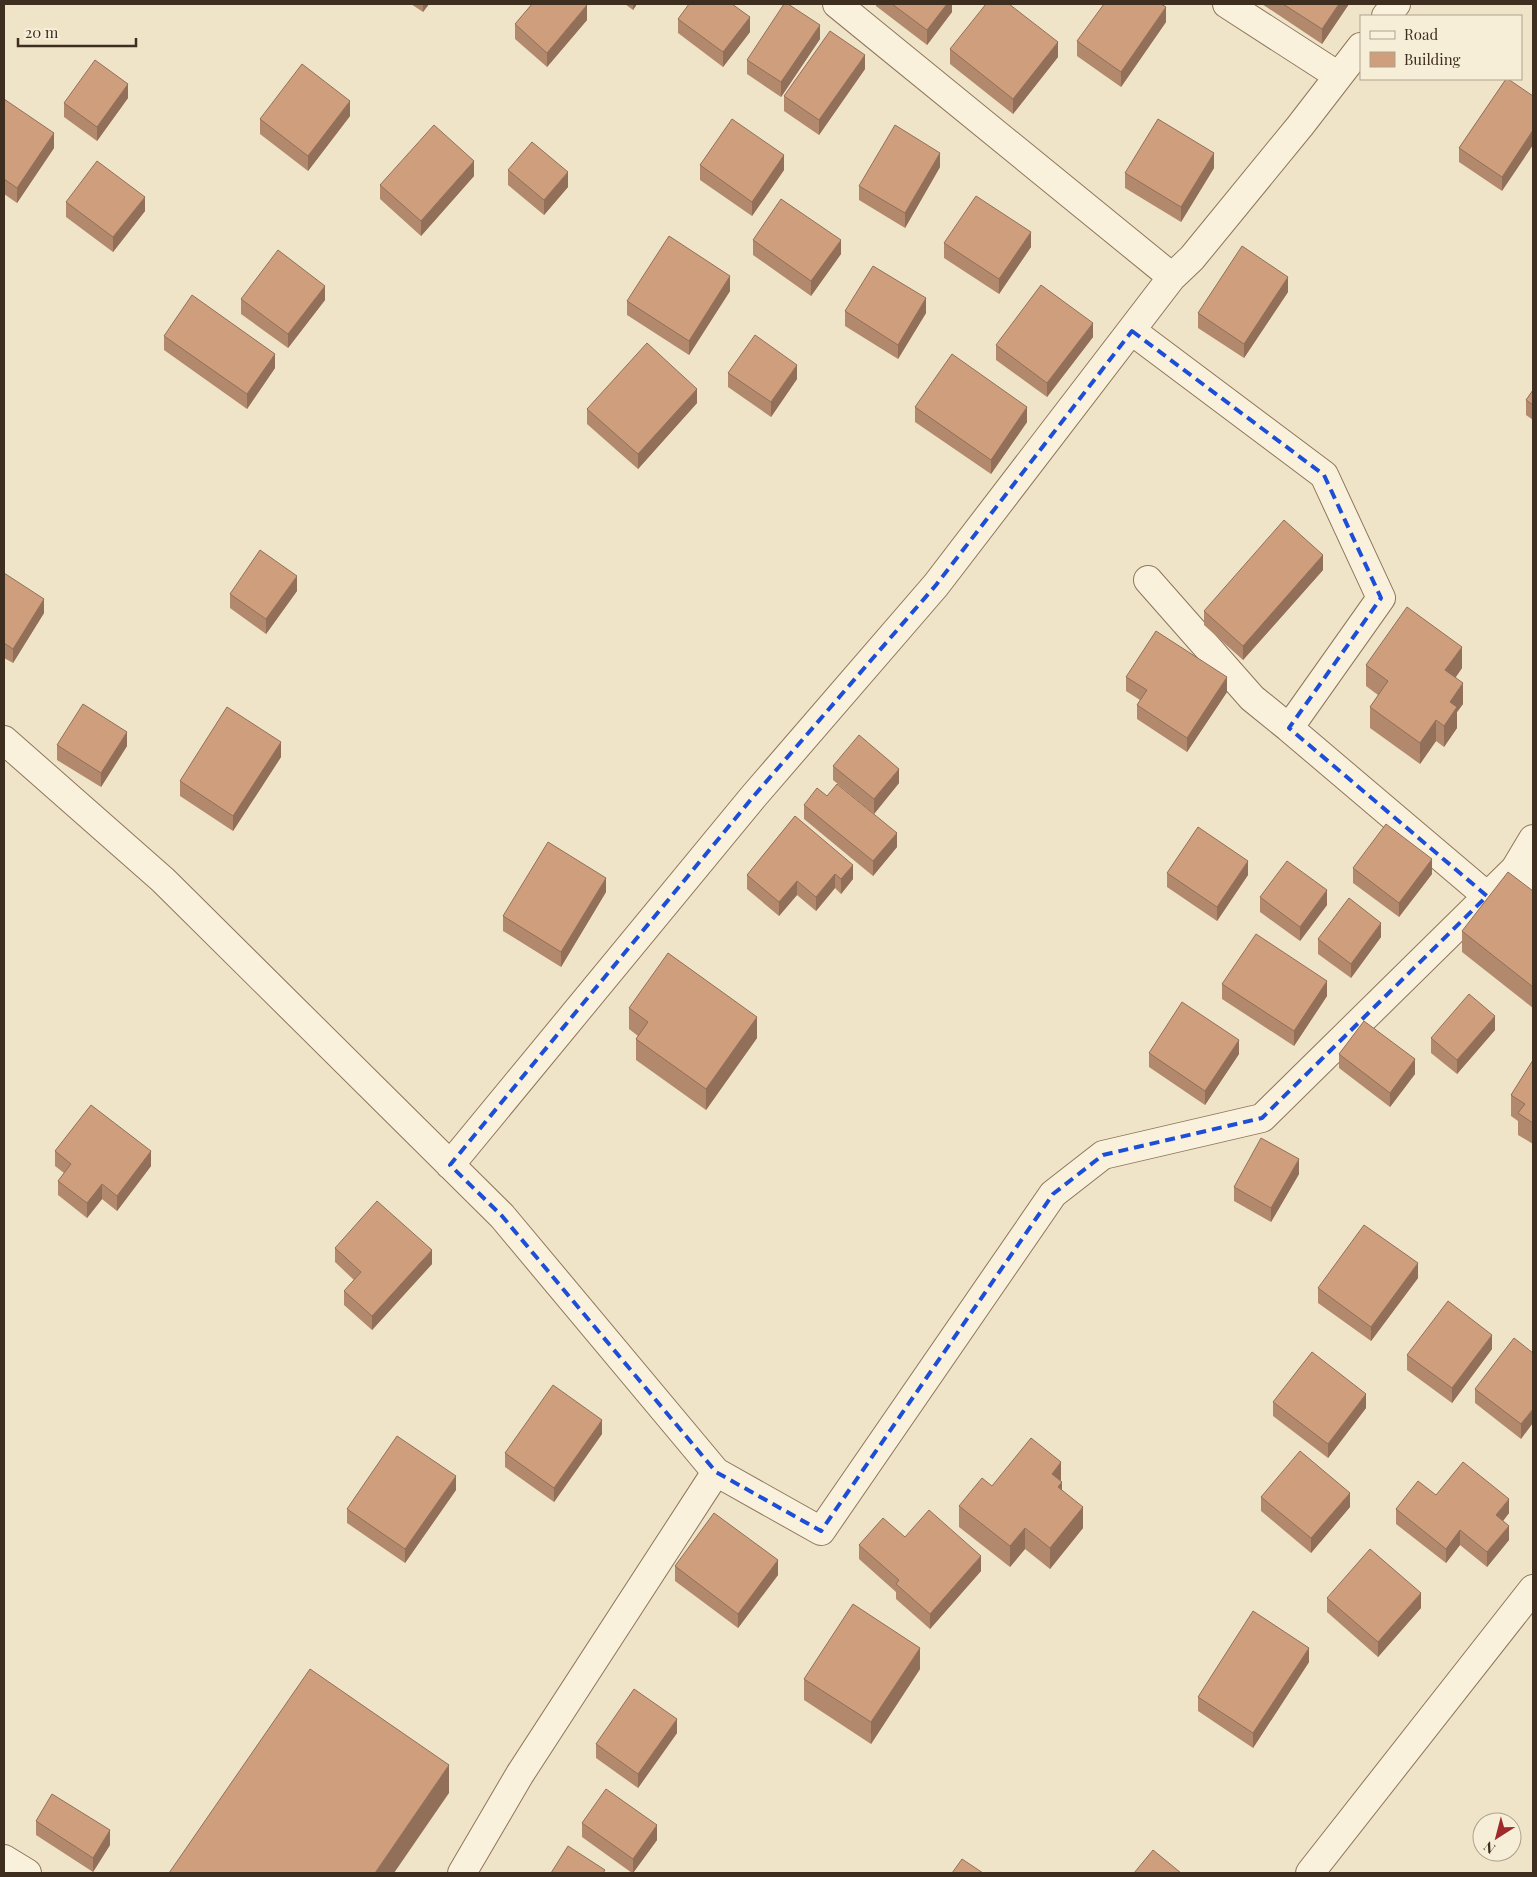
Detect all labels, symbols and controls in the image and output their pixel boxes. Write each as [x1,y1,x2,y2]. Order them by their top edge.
scale bar [18,15,135,47]
legend [1360,15,1522,80]
text: 20 m [25,22,59,42]
text: Road [1404,24,1438,44]
text: Building [1404,49,1461,69]
north arrow [1472,1812,1522,1862]
text: N [1479,1837,1499,1859]

